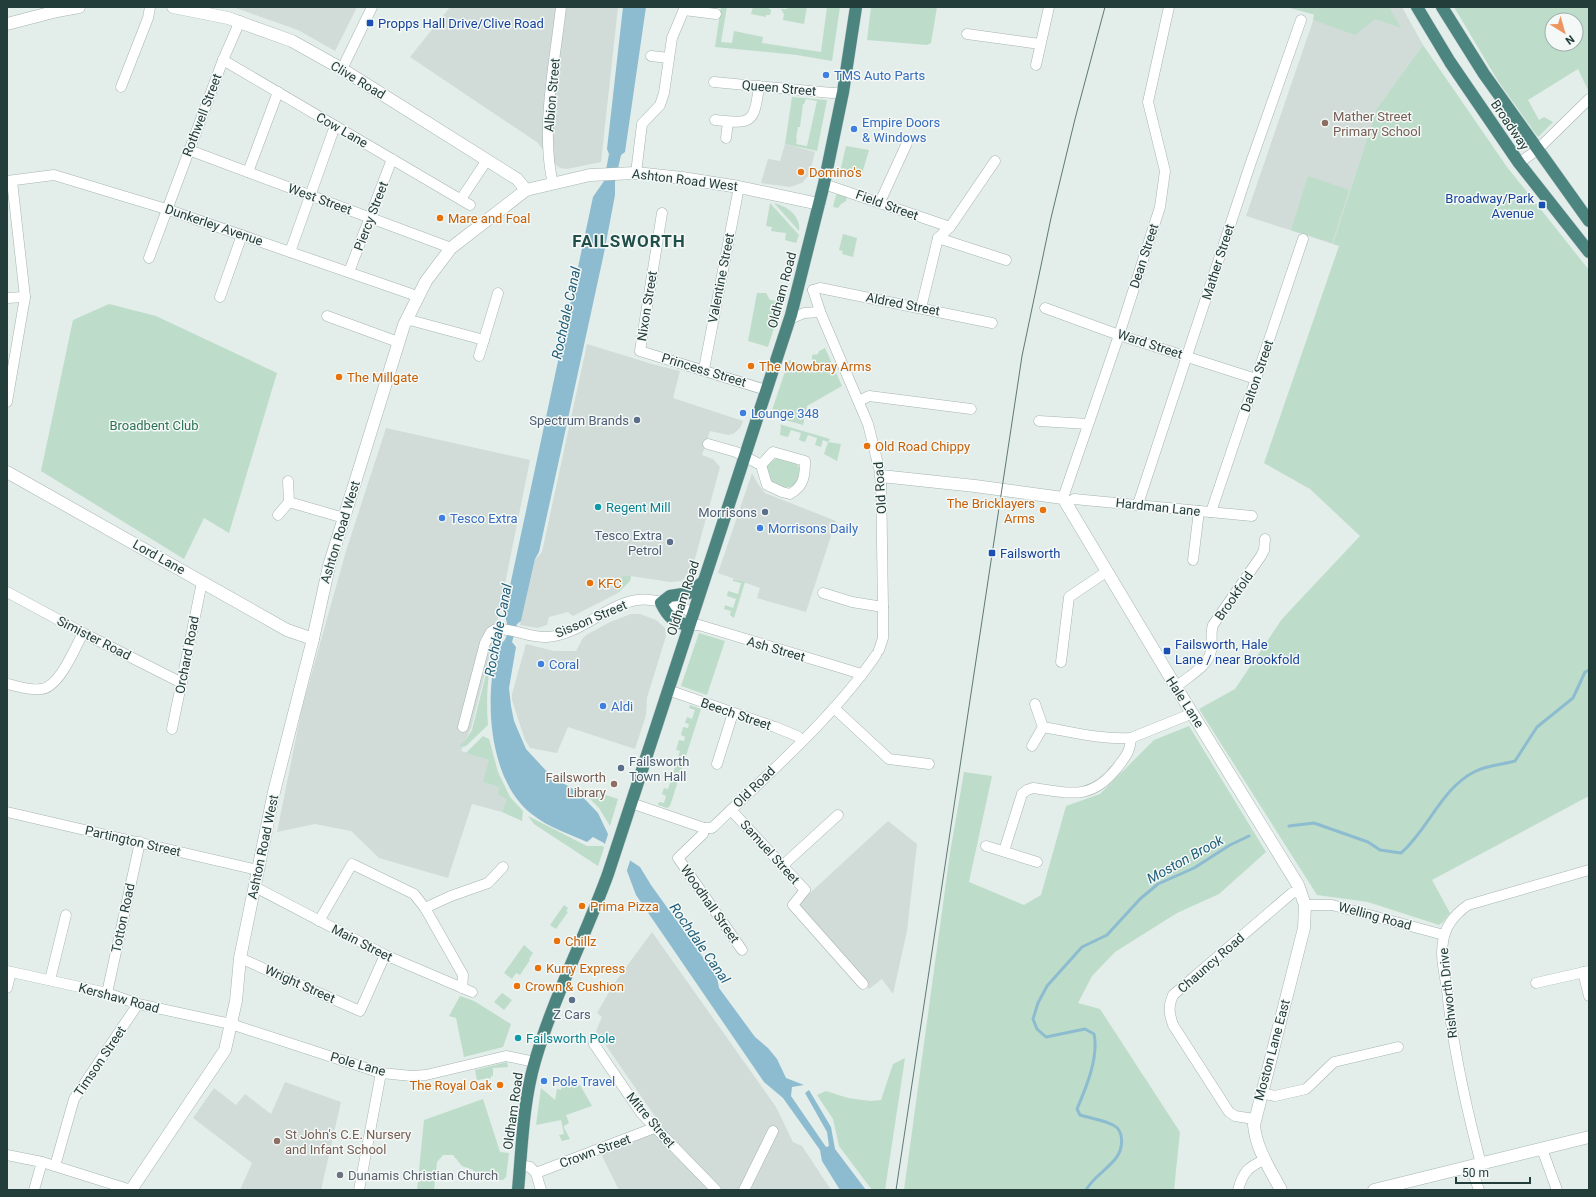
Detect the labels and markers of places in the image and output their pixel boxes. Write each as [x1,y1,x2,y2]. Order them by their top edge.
place label: Propps Hall Drive/Clive Road [378,16,544,31]
marker: Propps Hall Drive/Clive Road [365,18,375,28]
place label: TMS Auto Parts [834,68,926,83]
marker: TMS Auto Parts [821,70,831,80]
place label: Mather Street Primary School [1333,109,1421,139]
place label: Empire Doors & Windows [862,115,940,145]
marker: Mather Street Primary School [1320,118,1330,128]
marker: Empire Doors & Windows [849,124,859,134]
place label: Domino's [809,165,862,180]
marker: Domino's [796,167,806,177]
place label: Broadway/Park Avenue [1445,191,1534,221]
marker: Broadway/Park Avenue [1537,200,1547,210]
place label: Mare and Foal [448,211,530,226]
marker: Mare and Foal [435,213,445,223]
place label: The Mowbray Arms [759,359,872,374]
marker: The Mowbray Arms [746,361,756,371]
place label: The Millgate [347,370,418,385]
marker: The Millgate [334,372,344,382]
place label: Lounge 348 [751,406,819,421]
marker: Lounge 348 [738,408,748,418]
place label: Spectrum Brands [529,413,629,428]
marker: Spectrum Brands [632,415,642,425]
place label: Old Road Chippy [875,439,970,454]
marker: Old Road Chippy [862,441,872,451]
place label: The Bricklayers Arms [947,496,1035,526]
place label: Regent Mill [606,500,671,515]
marker: Regent Mill [593,502,603,512]
place label: Morrisons [698,505,757,520]
marker: The Bricklayers Arms [1038,505,1048,515]
marker: Morrisons [760,507,770,517]
place label: Tesco Extra [450,511,518,526]
marker: Tesco Extra [437,513,447,523]
place label: Morrisons Daily [768,521,858,536]
marker: Morrisons Daily [755,523,765,533]
place label: Tesco Extra Petrol [595,528,662,558]
marker: Tesco Extra Petrol [665,537,675,547]
place label: Failsworth [1000,546,1060,561]
marker: Failsworth [987,548,997,558]
place label: KFC [598,576,622,591]
marker: KFC [585,578,595,588]
place label: Failsworth, Hale Lane / near Brookfold [1175,637,1300,667]
marker: Failsworth, Hale Lane / near Brookfold [1162,646,1172,656]
place label: Coral [549,657,579,672]
marker: Coral [536,659,546,669]
place label: Aldi [611,699,633,714]
marker: Aldi [598,701,608,711]
place label: Failsworth Town Hall [629,754,689,784]
marker: Failsworth Town Hall [616,763,626,773]
place label: Failsworth Library [546,770,606,800]
marker: Failsworth Library [609,779,619,789]
place label: Prima Pizza [590,899,659,914]
marker: Prima Pizza [577,901,587,911]
place label: Chillz [565,934,597,949]
marker: Chillz [552,936,562,946]
place label: Kurry Express [546,961,626,976]
marker: Kurry Express [533,963,543,973]
place label: Crown & Cushion [525,979,624,994]
marker: Crown & Cushion [512,981,522,991]
marker: Z Cars [567,995,577,1005]
place label: Z Cars [553,1007,591,1022]
place label: Failsworth Pole [526,1031,615,1046]
marker: Failsworth Pole [513,1033,523,1043]
place label: Pole Travel [552,1074,615,1089]
marker: Pole Travel [539,1076,549,1086]
place label: The Royal Oak [410,1078,492,1093]
marker: The Royal Oak [495,1080,505,1090]
place label: St John's C.E. Nursery and Infant School [285,1127,411,1157]
marker: St John's C.E. Nursery and Infant School [272,1136,282,1146]
place label: Dunamis Christian Church [348,1168,498,1183]
marker: Dunamis Christian Church [335,1170,345,1180]

